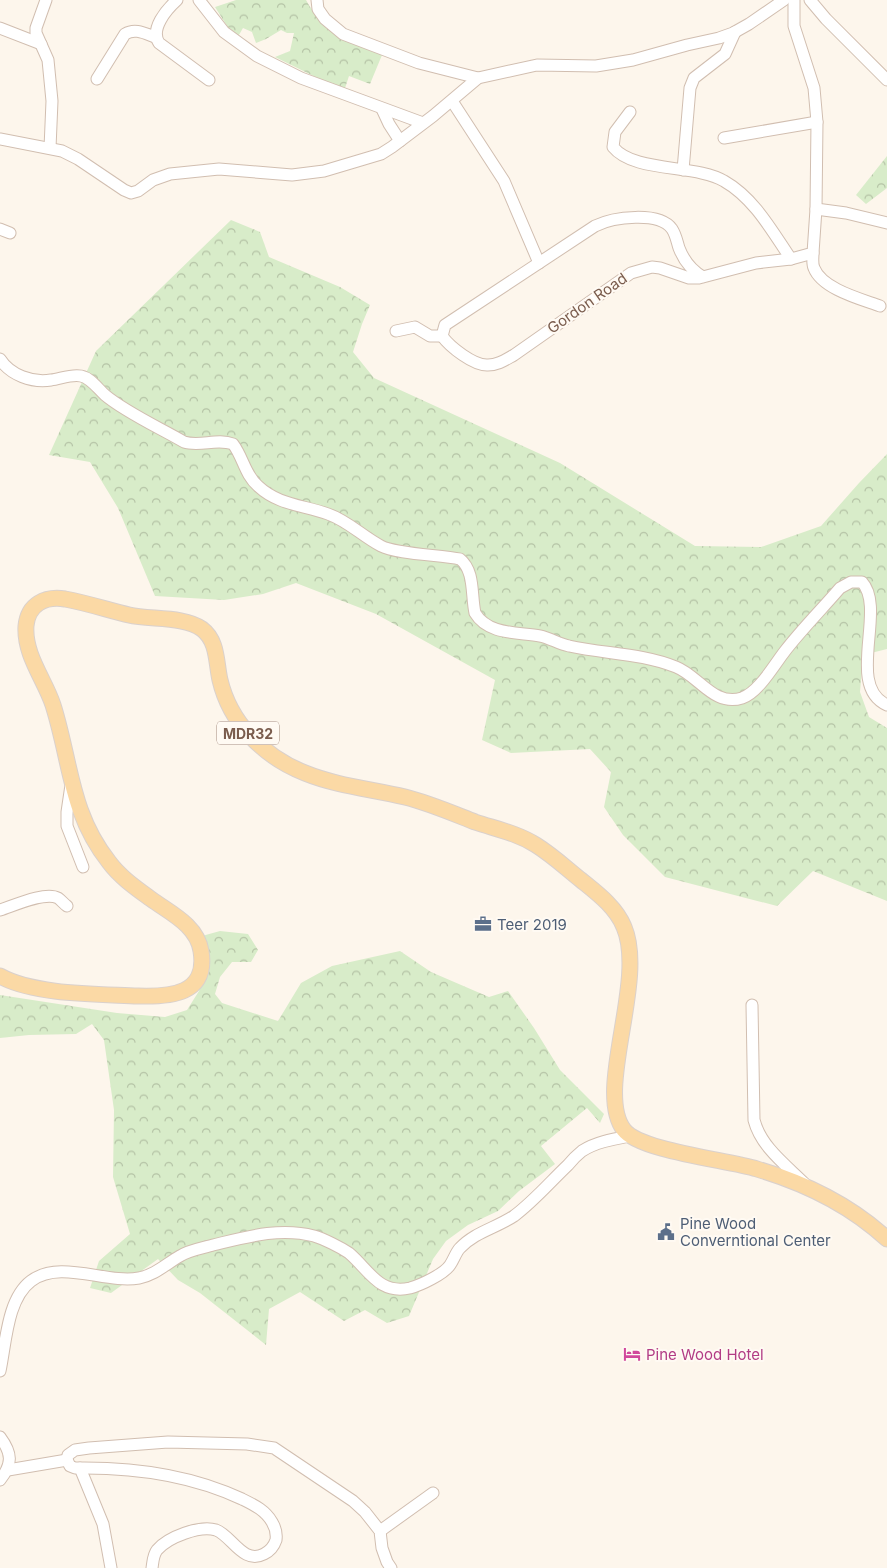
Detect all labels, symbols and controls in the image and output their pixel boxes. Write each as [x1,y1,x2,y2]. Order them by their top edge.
street label: Gordon Road [543,269,631,337]
road number: MDR32 [217,721,279,744]
office icon: Teer 2019 [473,914,493,934]
place label: Teer 2019 [497,915,567,934]
place label: Pine Wood Converntional Center [680,1214,831,1250]
public building icon: Pine Wood Converntional Center [656,1222,676,1242]
hotel icon: Pine Wood Hotel [622,1344,642,1364]
place label: Pine Wood Hotel [646,1345,764,1364]

